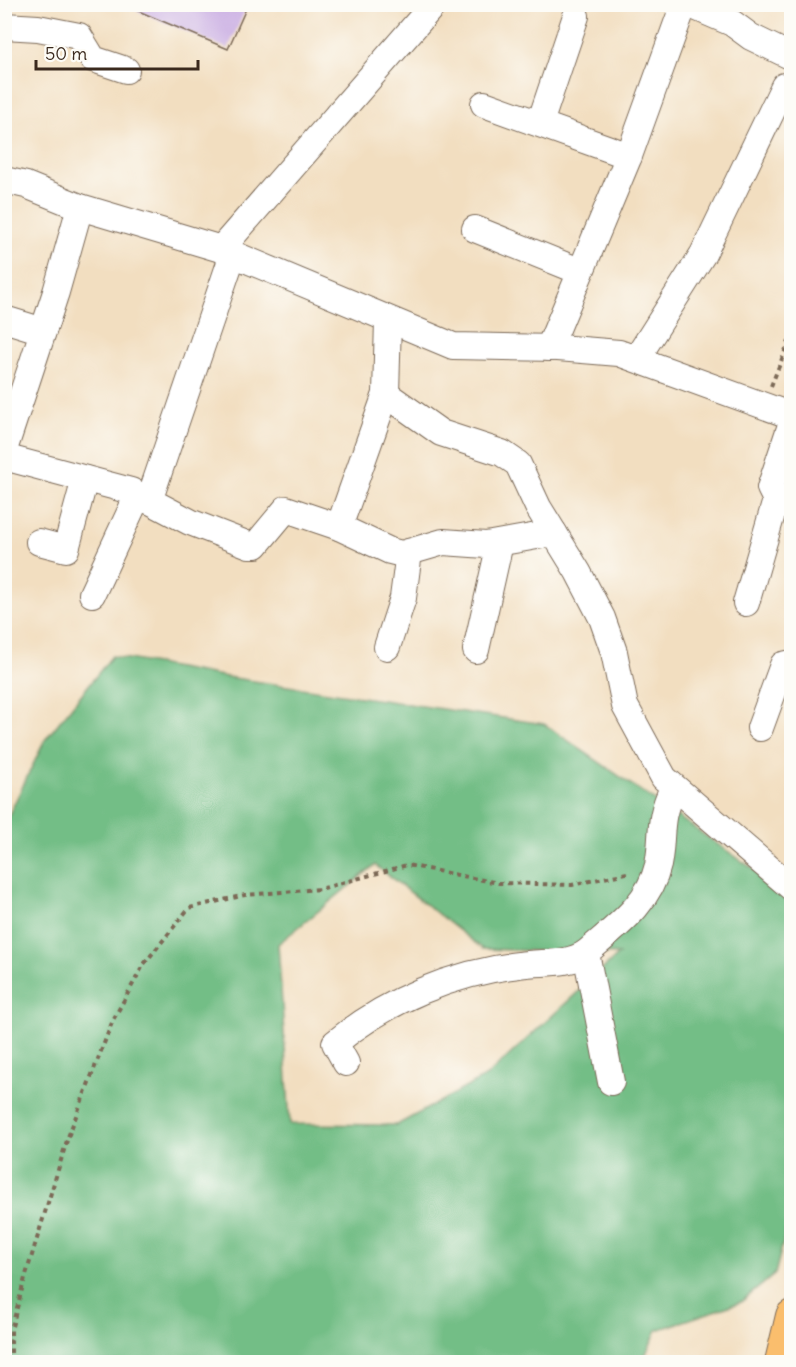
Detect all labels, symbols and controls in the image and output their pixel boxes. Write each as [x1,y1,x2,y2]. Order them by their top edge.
scale bar [36,33,198,71]
text: 50 m [45,42,87,65]

